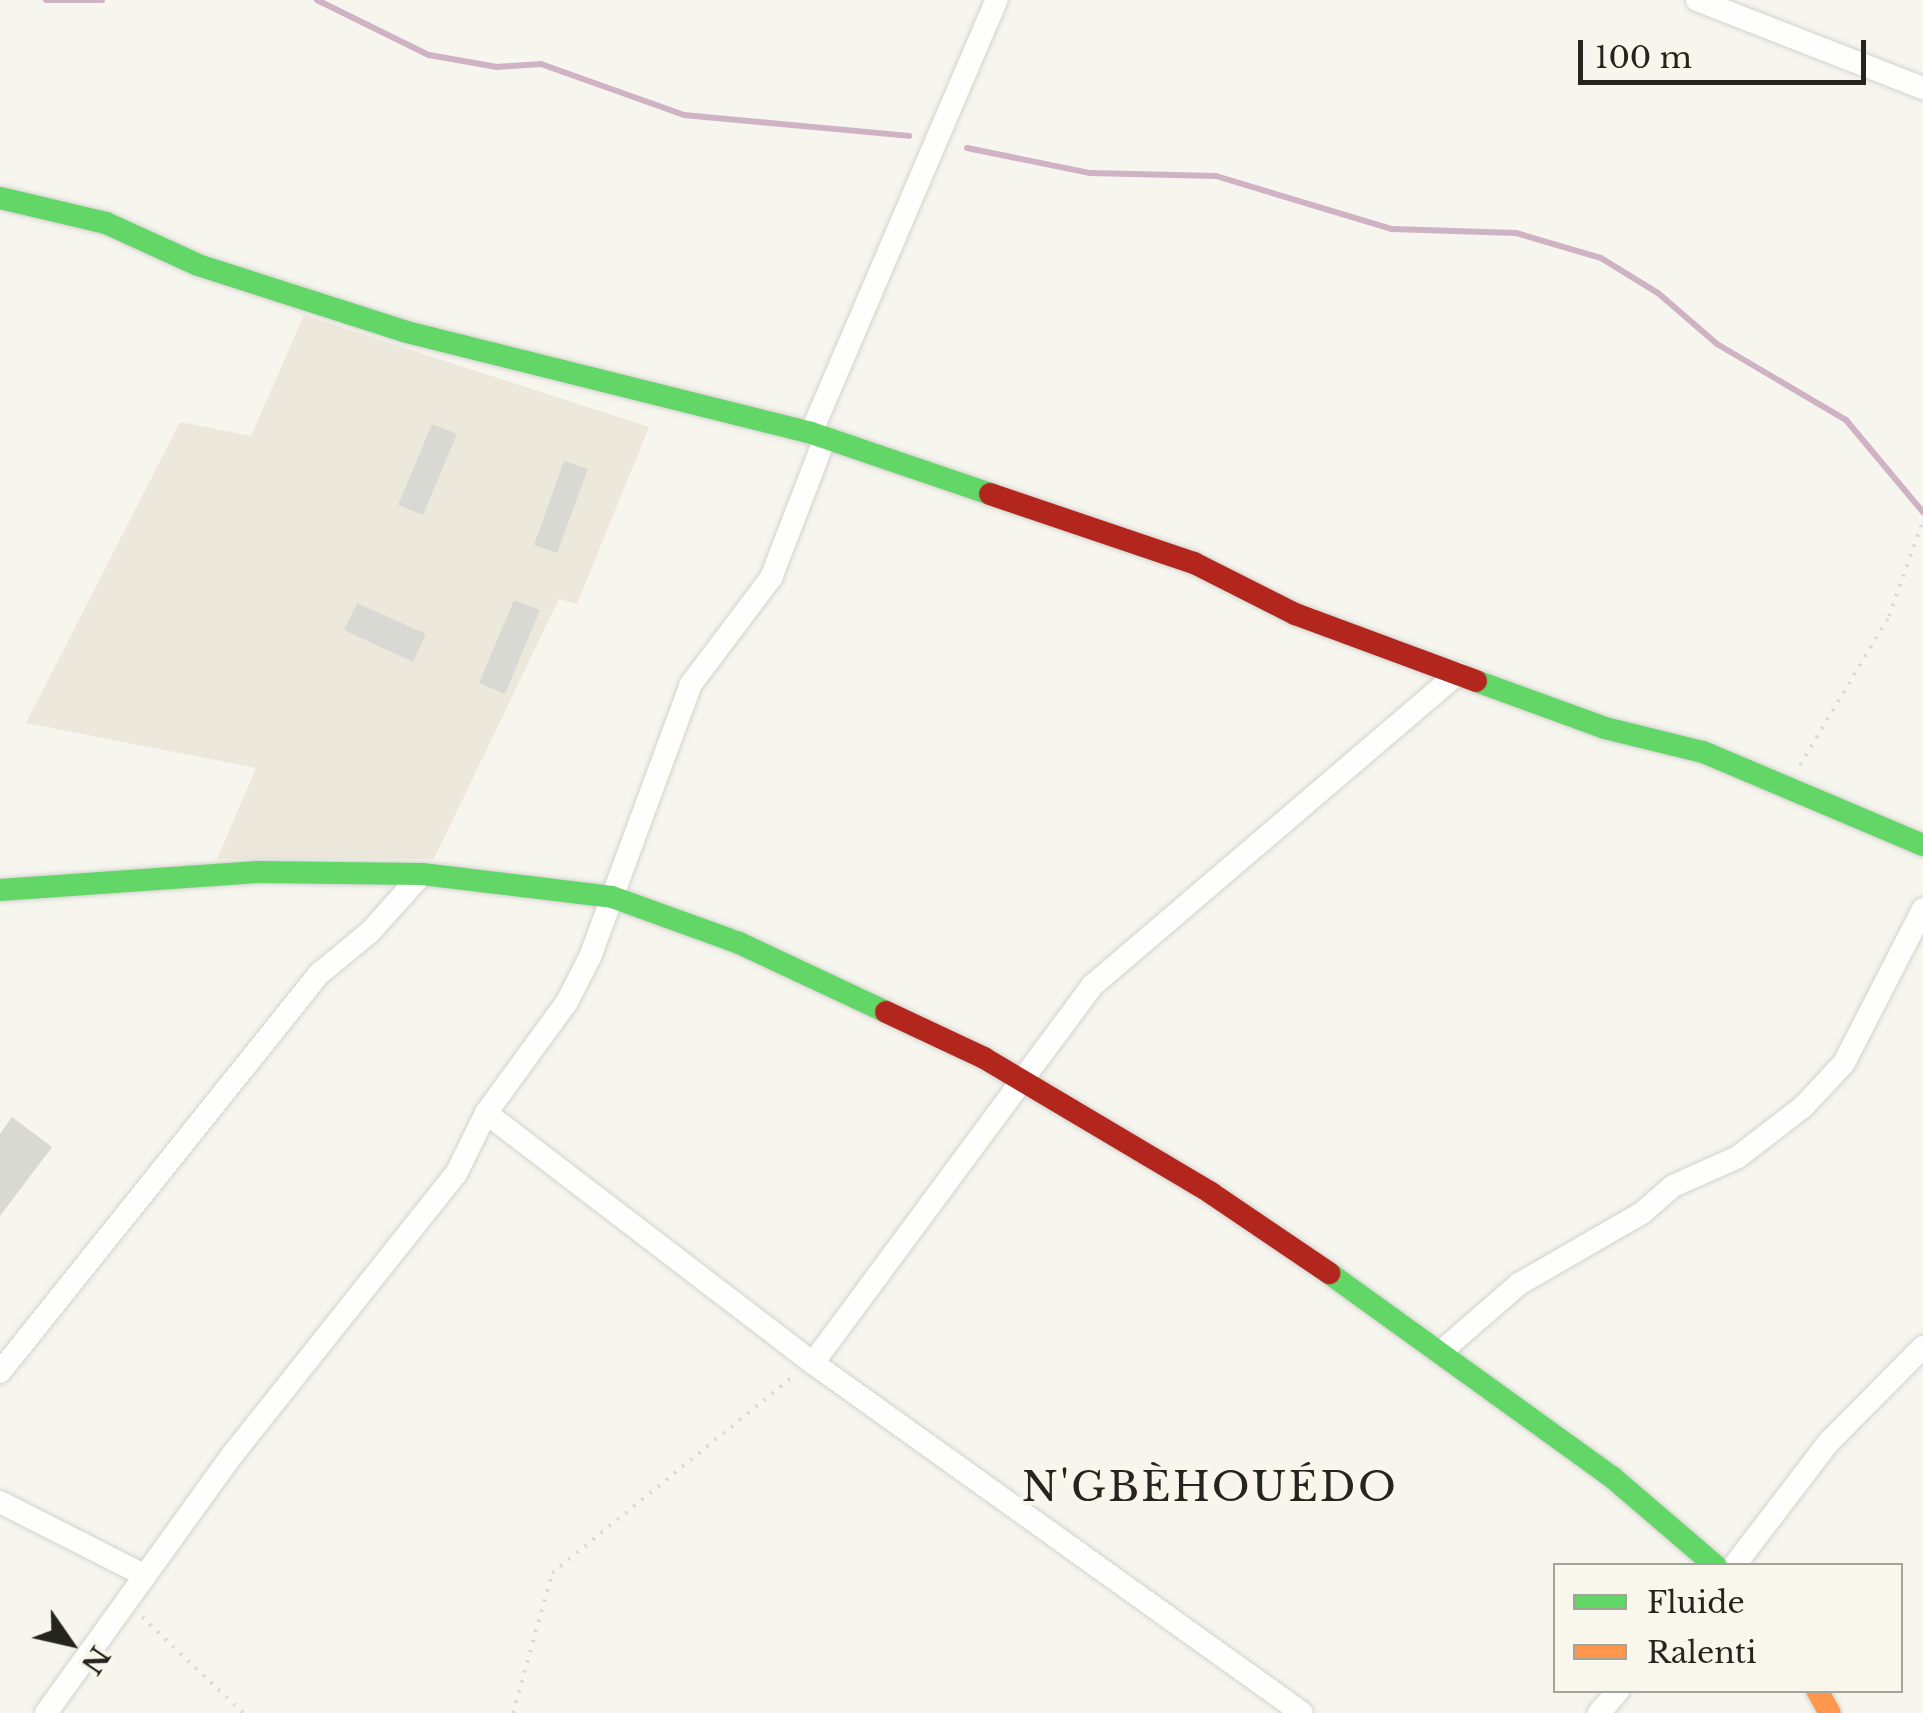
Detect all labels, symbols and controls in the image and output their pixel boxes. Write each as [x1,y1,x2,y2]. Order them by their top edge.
scale bar [1583,20,1870,82]
text: 100 m [1595,39,1692,76]
district label: N'GBÈHOUÉDO [1022,1463,1398,1511]
legend [1553,1563,1903,1693]
text: Fluide [1647,1584,1745,1621]
north arrow [20,1593,120,1693]
text: Ralenti [1647,1634,1756,1671]
text: N [73,1639,117,1681]

